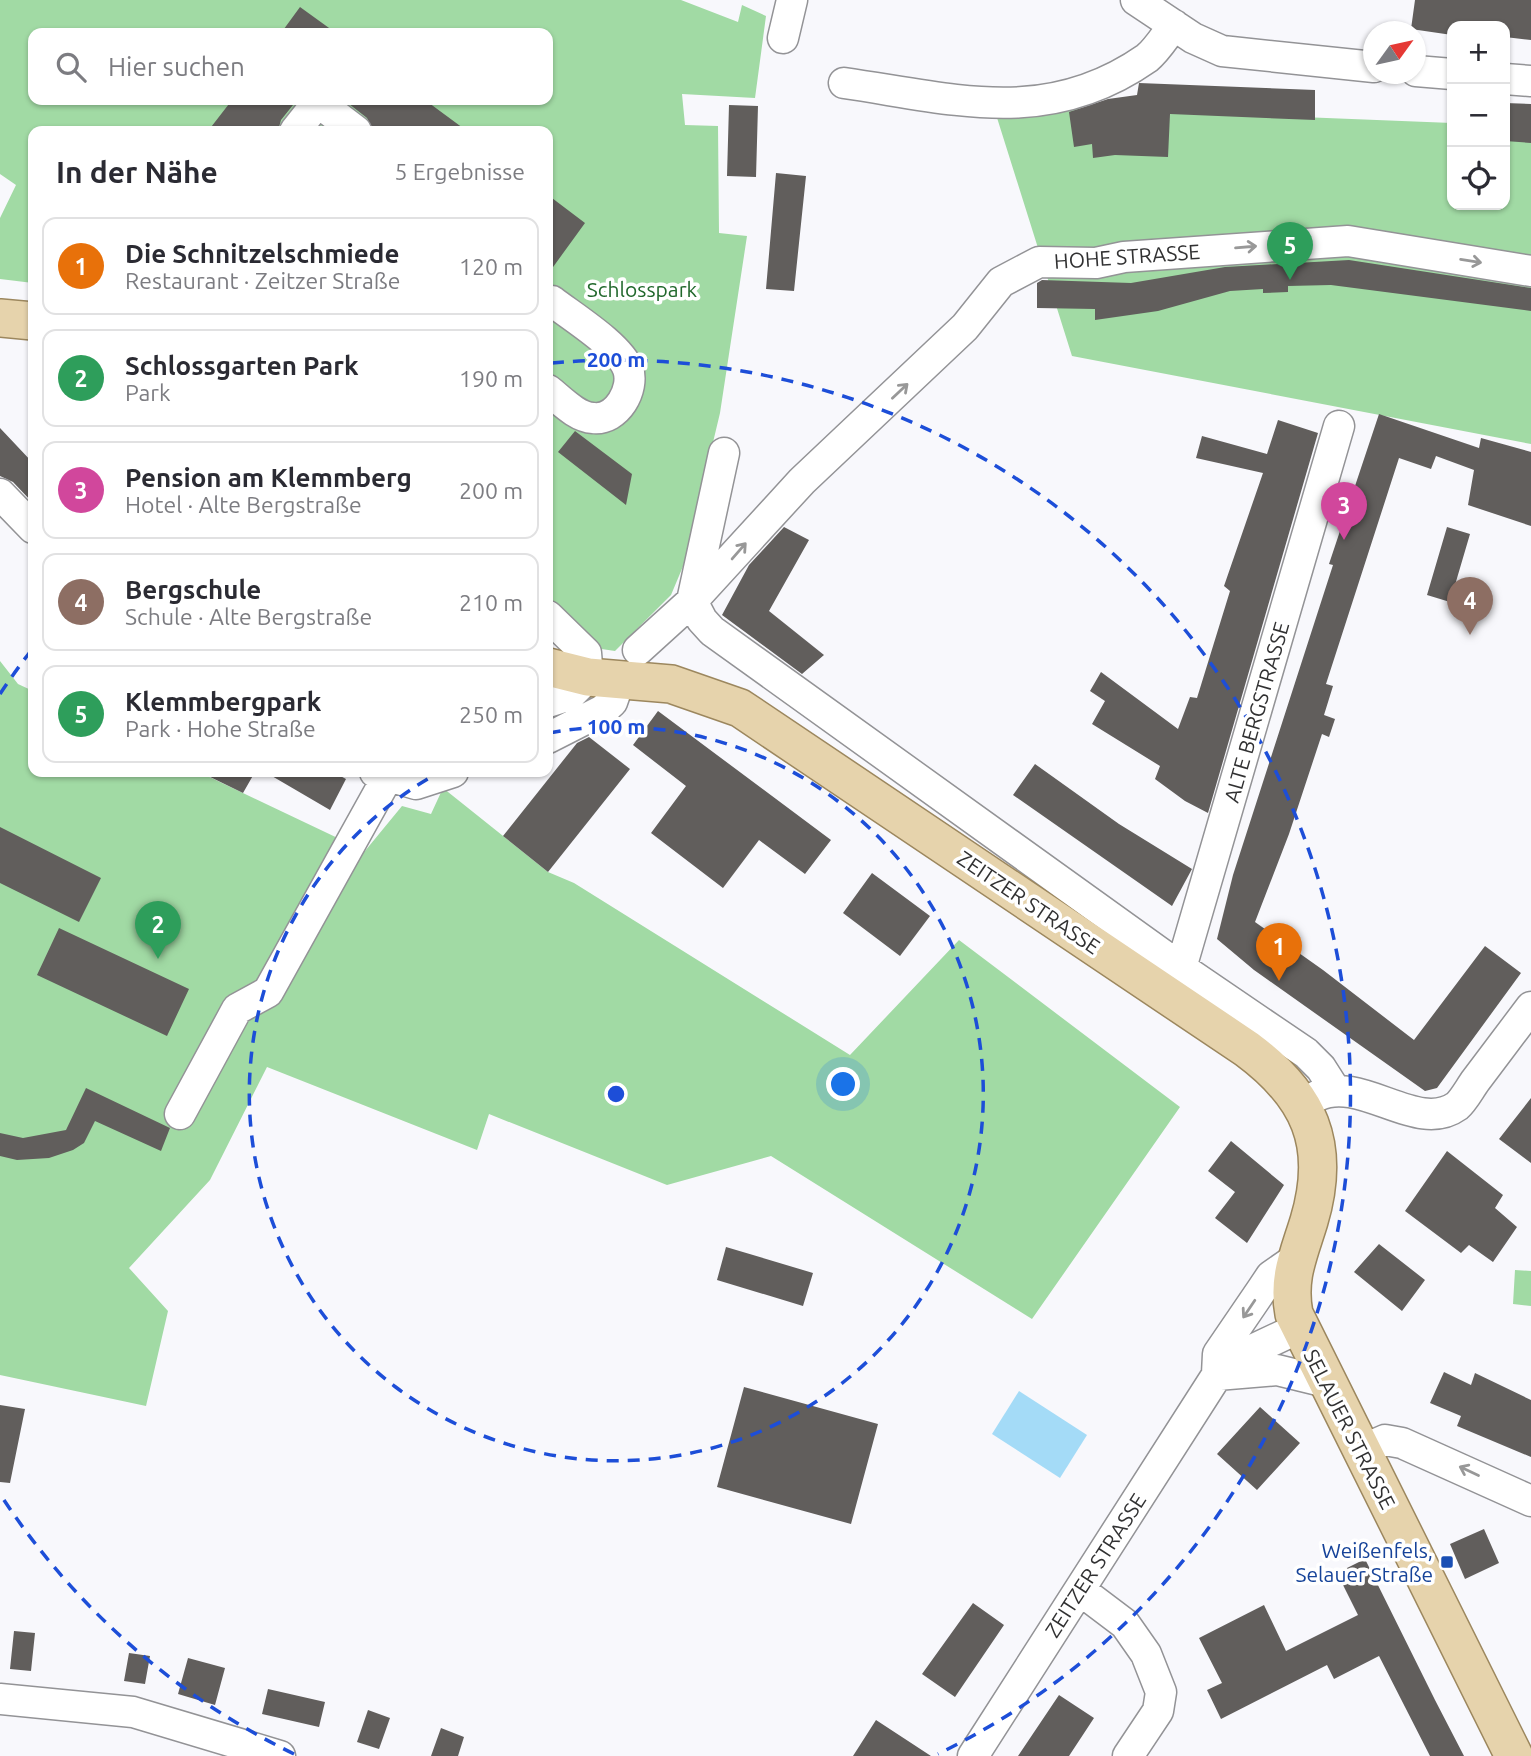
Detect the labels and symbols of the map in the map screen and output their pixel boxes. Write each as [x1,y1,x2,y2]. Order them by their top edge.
north arrow [1363,21,1426,84]
pin: 5 [1267,222,1313,280]
street label: HOHE STRASSE [1053,239,1201,273]
one-way arrow [1234,240,1256,253]
one-way arrow [1459,255,1482,268]
park label: Schlosspark [587,277,698,301]
text: 200 m [587,347,645,371]
one-way arrow [891,382,908,399]
pin: 3 [1321,482,1367,540]
one-way arrow [731,542,747,560]
pin: 4 [1447,577,1493,635]
street label: ALTE BERGSTRASSE [1219,619,1293,805]
text: 100 m [587,714,645,738]
street label: ZEITZER STRASSE [953,846,1105,958]
pin: 2 [135,901,181,959]
pin: 1 [1256,923,1302,981]
your location [826,1067,860,1101]
centre of rings [604,1082,628,1106]
one-way arrow [1241,1299,1256,1318]
street label: SELAUER STRASSE [1299,1345,1401,1513]
one-way arrow [1459,1464,1480,1477]
street label: ZEITZER STRASSE [1040,1489,1150,1641]
place label: Weißenfels, Selauer Straße [1295,1538,1433,1586]
marker: Weißenfels, Selauer Straße [1439,1554,1455,1570]

